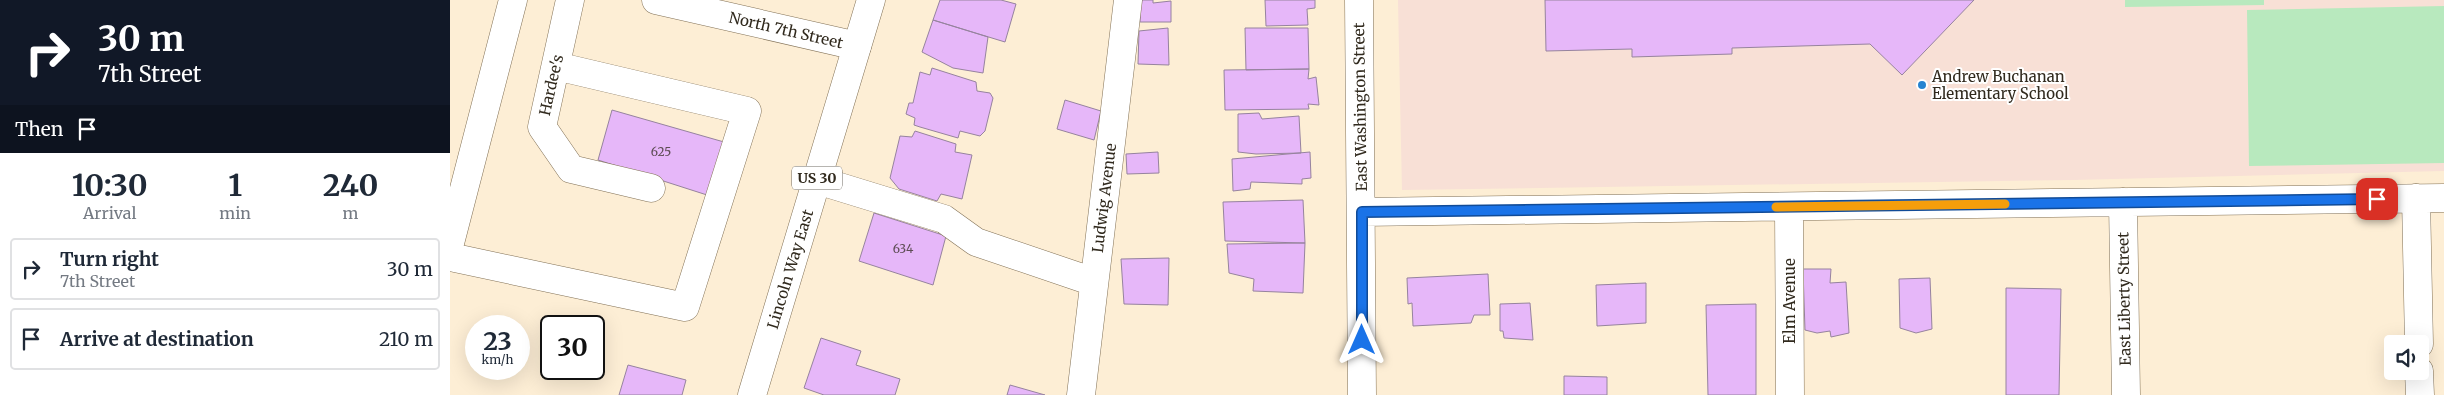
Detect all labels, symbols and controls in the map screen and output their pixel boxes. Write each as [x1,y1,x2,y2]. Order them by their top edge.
street label: North 7th Street [727,8,845,52]
text: 30 m [98,17,184,61]
icon: right [15,20,80,85]
street label: East Washington Street [1349,22,1371,192]
street label: Hardee's [535,53,567,117]
text: 7th Street [98,60,201,88]
place label: Andrew Buchanan Elementary School [1931,67,2069,103]
marker: Andrew Buchanan Elementary School [1916,79,1928,91]
icon: arrive [73,115,101,143]
text: Then [15,117,63,141]
street label: Ludwig Avenue [1088,142,1120,254]
house number: 625 [651,144,671,159]
text: 10:30 [72,166,148,204]
text: 1 [228,166,242,204]
text: 240 [323,166,378,204]
road number: US 30 [792,167,842,190]
pin [2356,178,2398,220]
icon: arrive [2363,185,2391,213]
text: Arrival [83,203,136,223]
text: min [219,203,251,223]
text: m [343,203,358,223]
street label: Lincoln Way East [763,207,817,331]
street label: East Liberty Street [2113,232,2135,366]
house number: 634 [893,241,914,256]
text: Turn right [60,247,159,271]
icon: right [17,255,45,283]
text: 30 m [387,257,433,281]
street label: Elm Avenue [1780,258,1799,344]
text: 7th Street [60,271,135,291]
position arrow [1335,313,1387,365]
speed limit sign: 30 [540,315,605,380]
icon: arrive [17,325,45,353]
text: 23 [483,325,512,357]
text: Arrive at destination [60,327,254,351]
text: 210 m [379,327,433,351]
map controls [2384,335,2429,380]
button: sound [2384,335,2429,380]
text: km/h [482,352,513,367]

